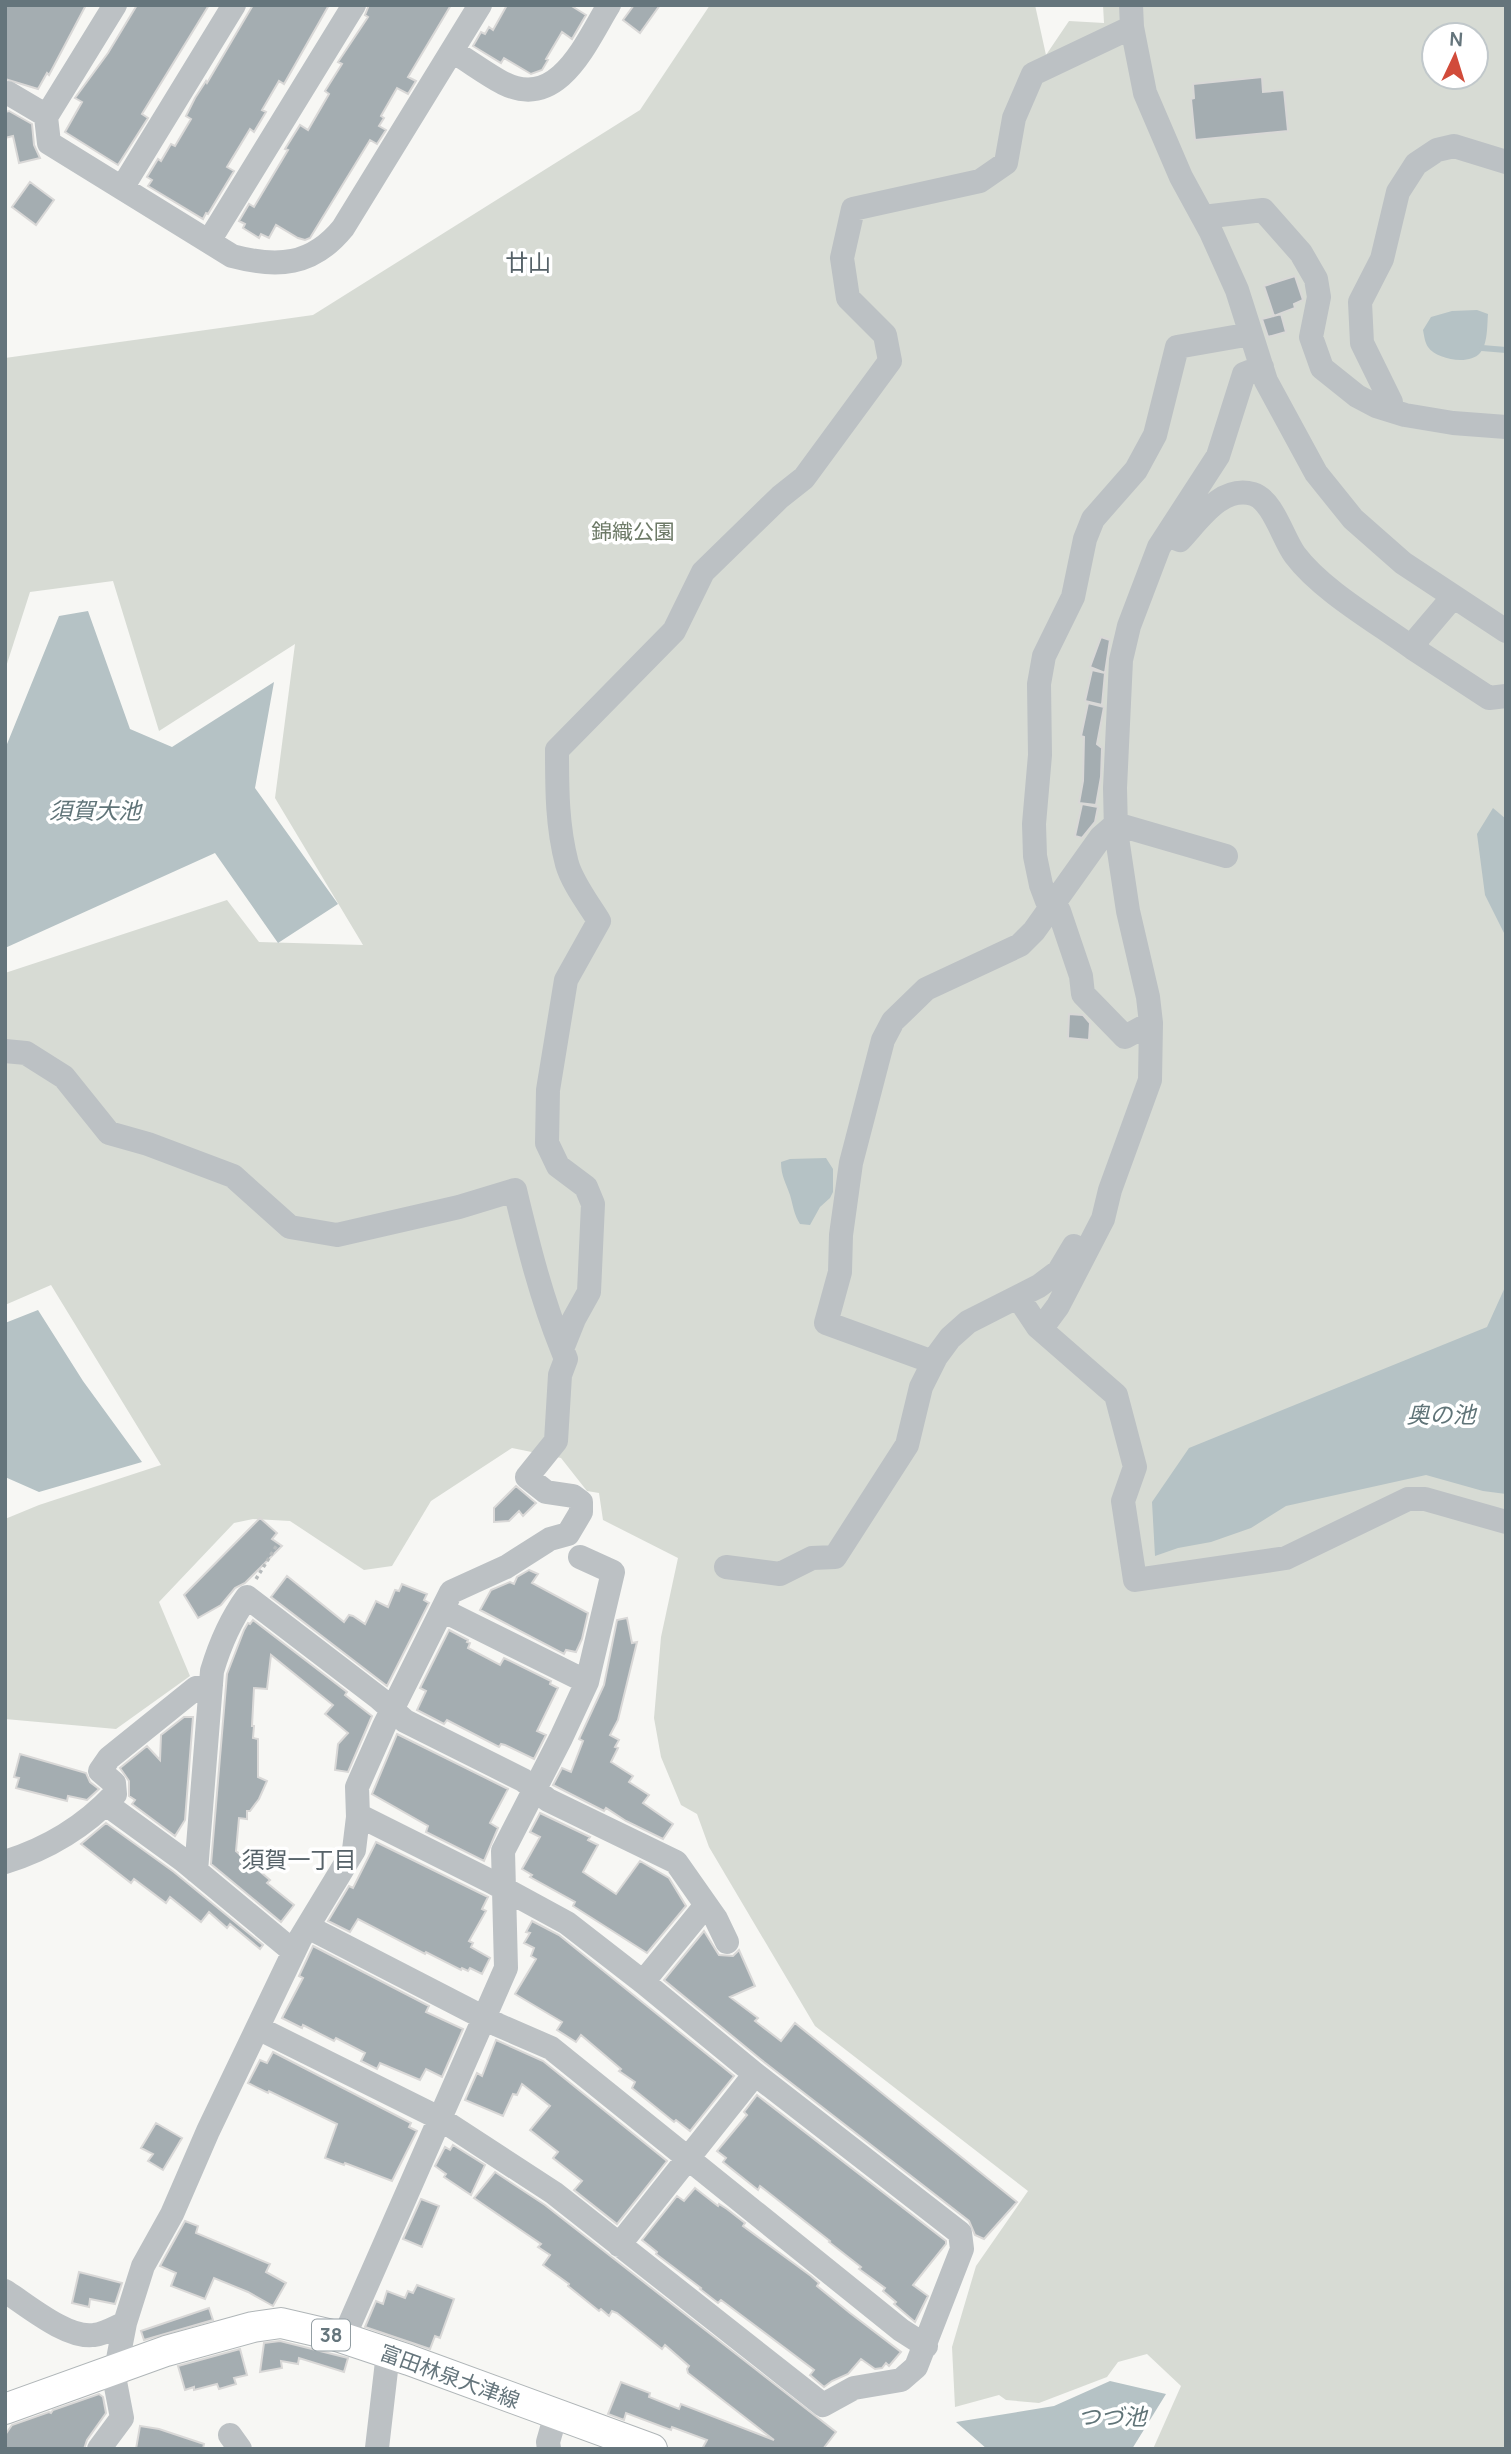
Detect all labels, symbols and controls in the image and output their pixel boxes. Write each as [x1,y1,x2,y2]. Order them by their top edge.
north arrow [1420,21,1490,91]
text: N [1448,26,1464,52]
district label: 廿山 [505,246,551,278]
park label: 錦織公園 [591,517,675,545]
water label: 須賀大池 [49,794,143,826]
water label: 奥の池 [1407,1398,1478,1430]
district label: 須賀一丁目 [242,1843,357,1875]
road number: 38 [312,2320,350,2350]
street label: 富田林泉大津線 [376,2338,524,2414]
water label: つづ池 [1078,2400,1149,2432]

